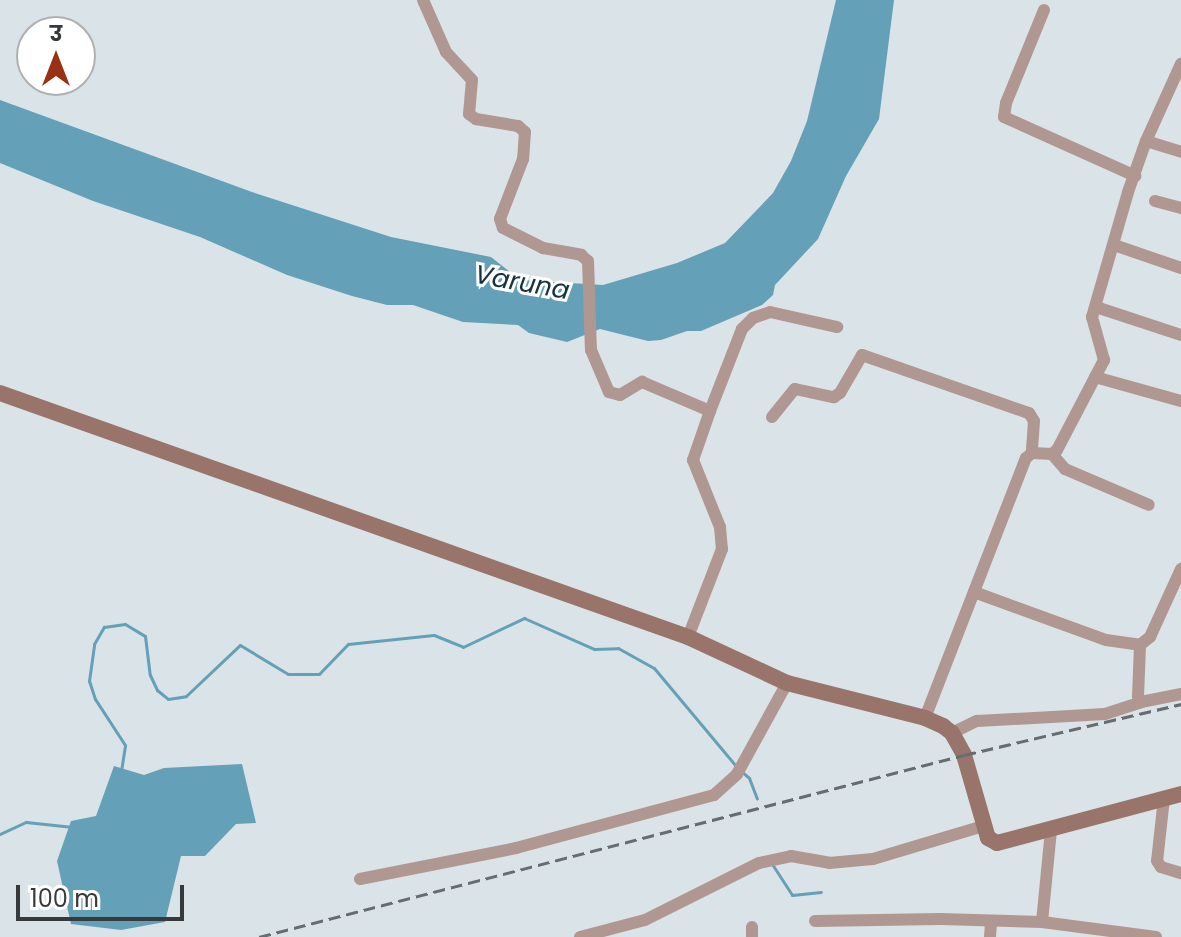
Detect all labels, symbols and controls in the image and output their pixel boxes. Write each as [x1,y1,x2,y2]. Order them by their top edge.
north arrow [16,16,96,96]
text: उ [50,18,62,49]
water label: Varuna [472,259,572,307]
scale bar [20,869,188,919]
text: 100 m [30,882,99,915]

